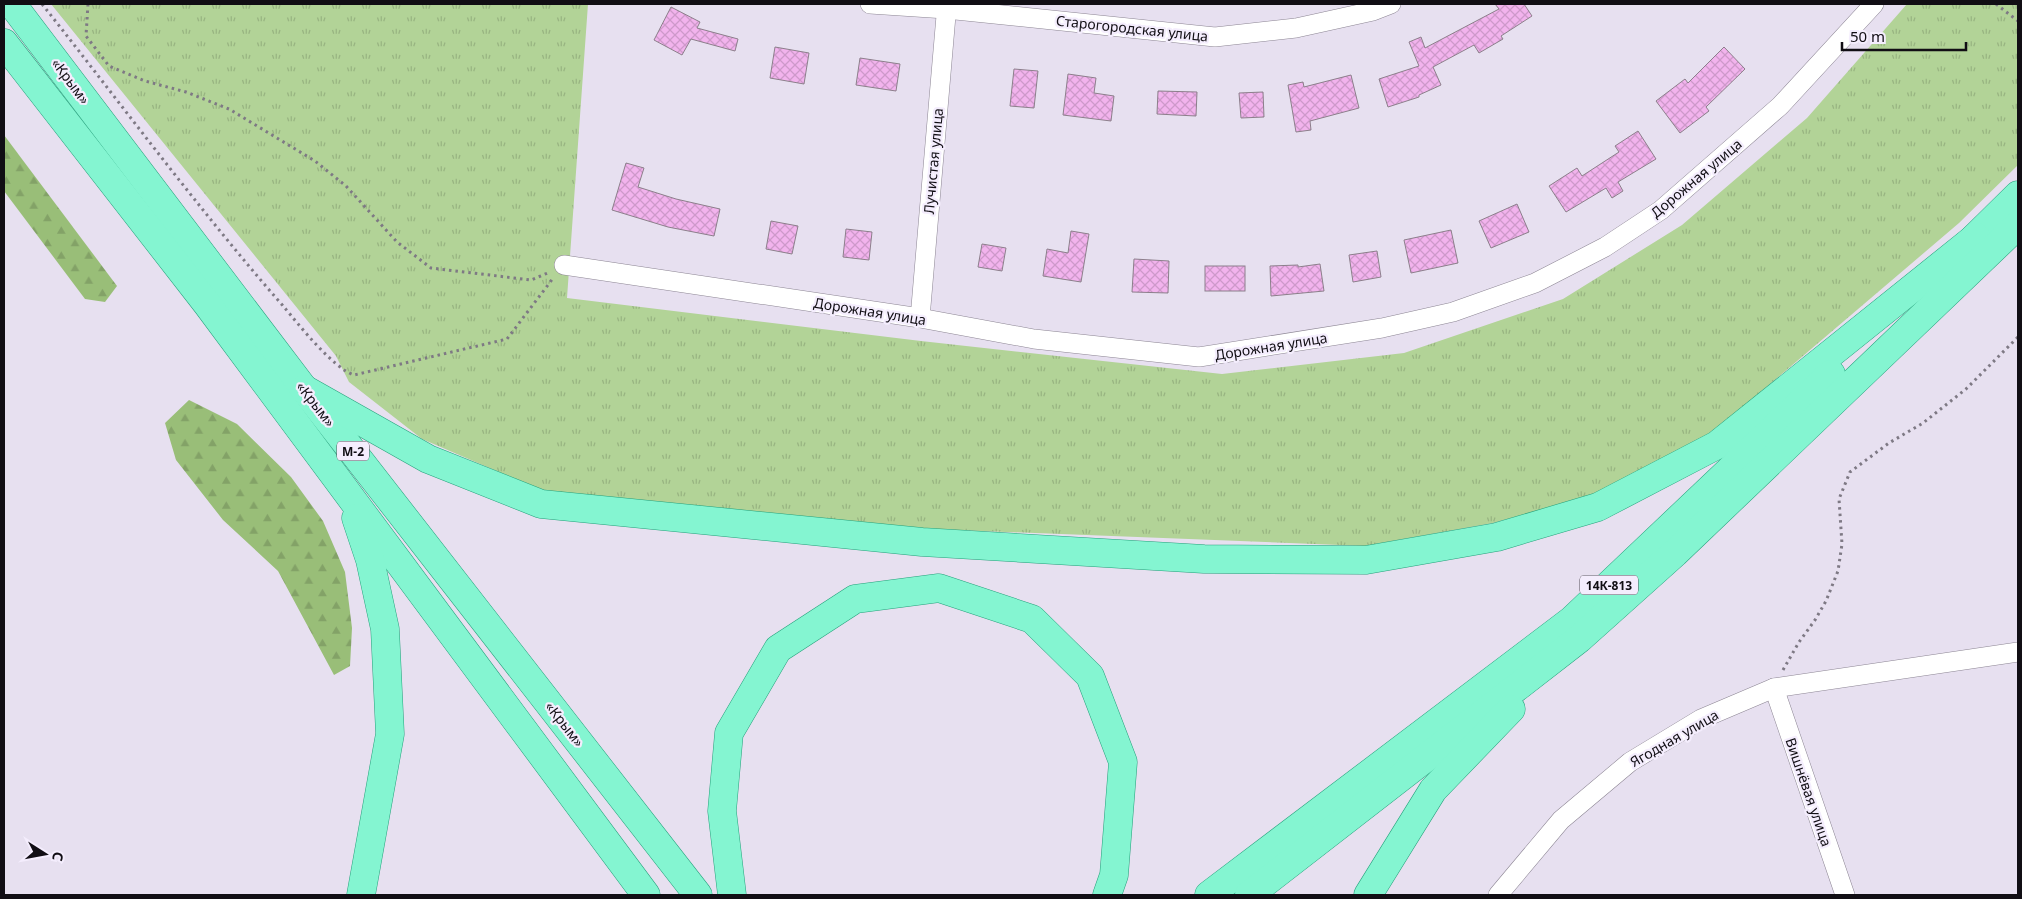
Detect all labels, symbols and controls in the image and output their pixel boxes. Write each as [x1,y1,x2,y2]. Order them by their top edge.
street label: Старогородская улица [1055,11,1209,45]
scale bar [1842,20,1966,52]
text: 50 m [1850,26,1885,46]
street label: «Крым» [47,54,95,108]
street label: Лучистая улица [919,107,947,215]
street label: Дорожная улица [1646,134,1746,222]
street label: Дорожная улица [812,293,928,329]
street label: Дорожная улица [1213,328,1329,364]
street label: «Крым» [292,377,340,431]
road number: М-2 [337,442,369,461]
road number: 14К-813 [1580,576,1638,594]
street label: «Крым» [541,697,589,751]
street label: Ягодная улица [1626,705,1722,771]
street label: Вишнёвая улица [1782,735,1836,849]
north arrow [20,829,70,879]
text: С [48,850,68,863]

